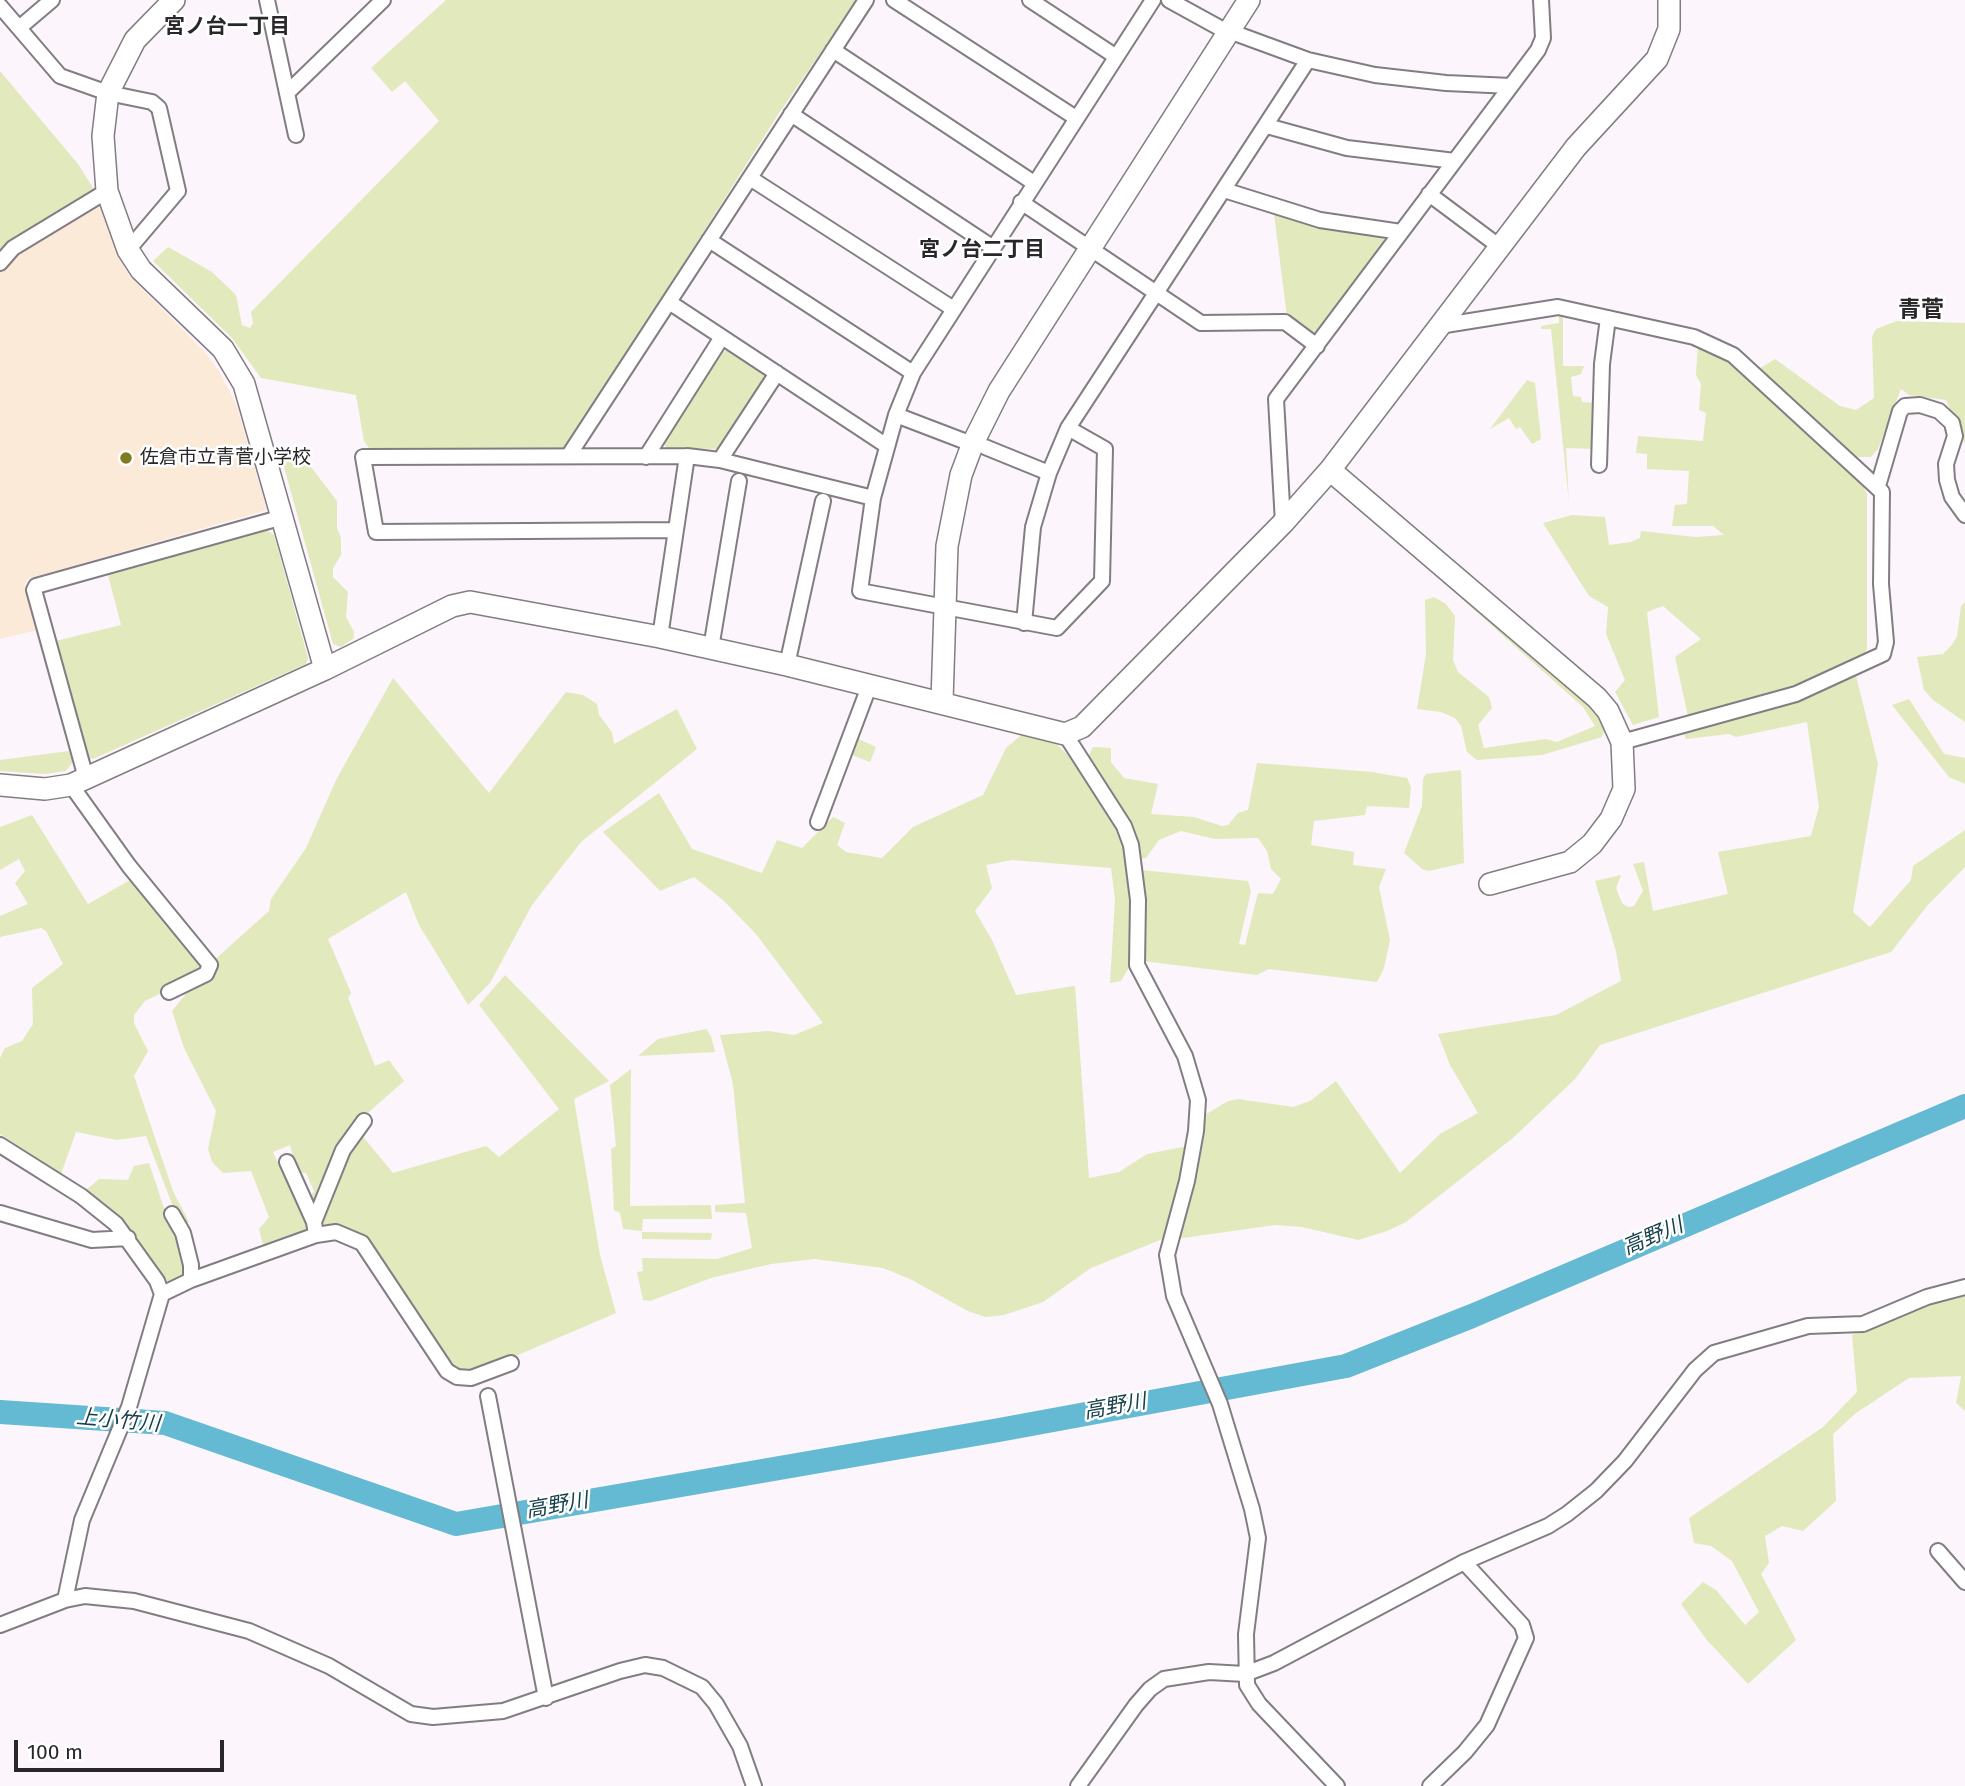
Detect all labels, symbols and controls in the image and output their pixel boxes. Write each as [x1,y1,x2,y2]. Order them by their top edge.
district label: 宮ノ台一丁目 [164,14,290,40]
district label: 宮ノ台二丁目 [919,237,1045,263]
district label: 青菅 [1898,297,1944,325]
place label: 佐倉市立青菅小学校 [140,447,311,469]
marker: 佐倉市立青菅小学校 [118,450,134,466]
water label: 高野川 [1619,1213,1687,1261]
water label: 高野川 [1082,1389,1148,1425]
water label: 上小竹川 [75,1405,161,1437]
water label: 高野川 [524,1488,590,1524]
scale bar [18,1726,228,1770]
text: 100 m [27,1739,83,1765]

